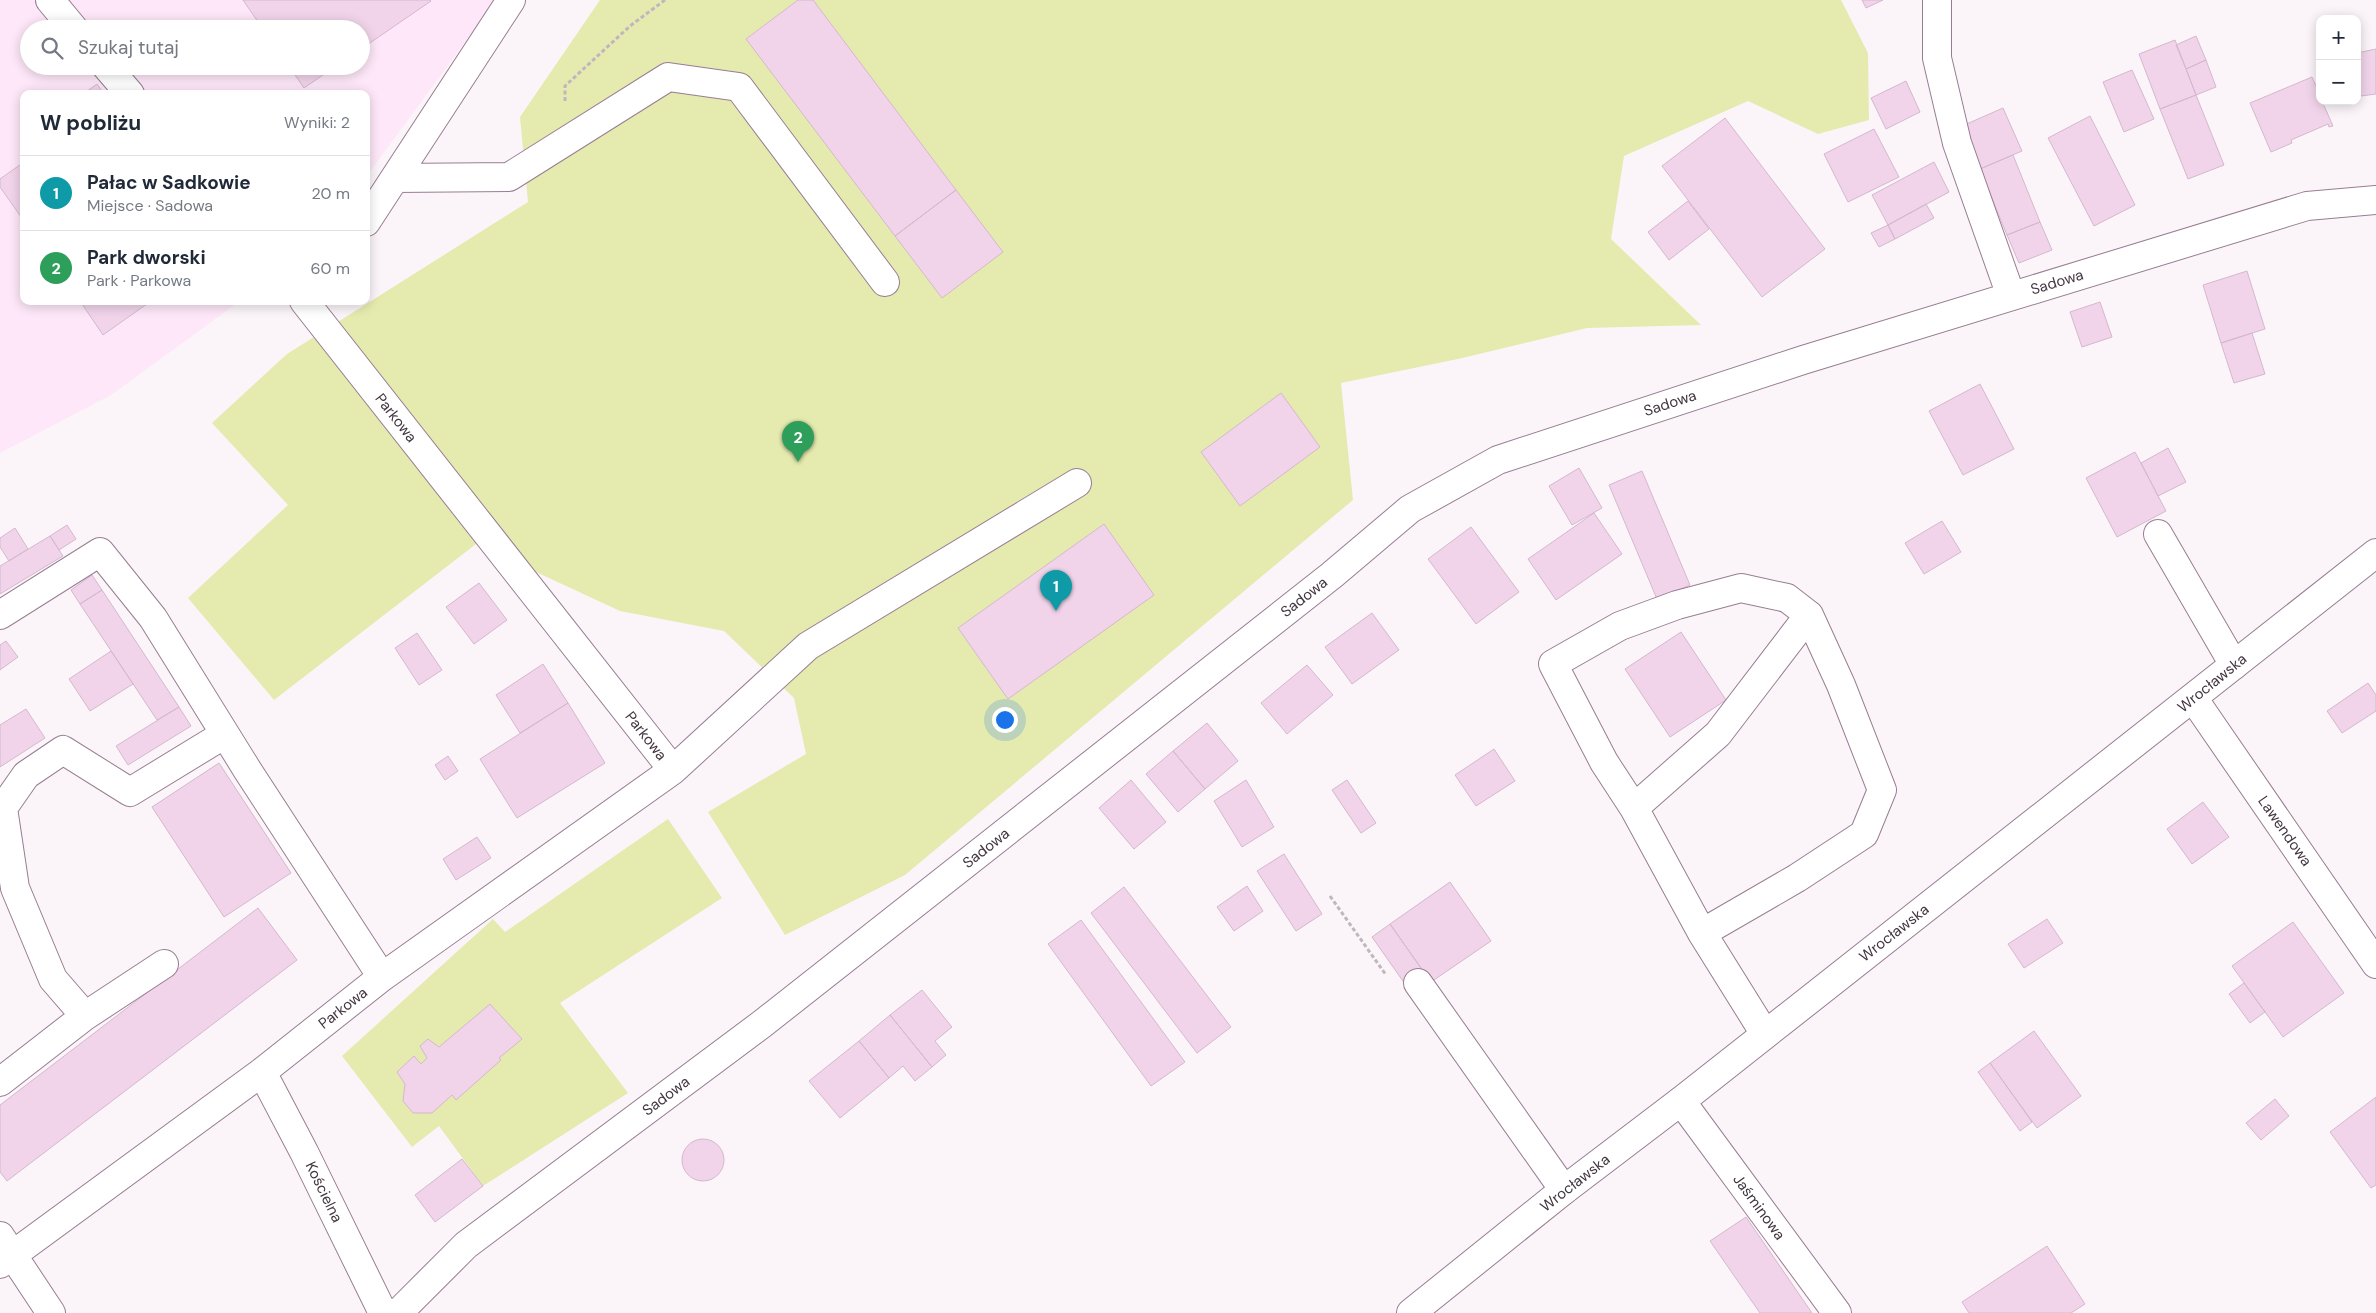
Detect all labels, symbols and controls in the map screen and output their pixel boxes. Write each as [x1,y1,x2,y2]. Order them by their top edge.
map controls [2316,15,2361,105]
button: + [2316,15,2361,60]
search box [20,20,370,75]
icon: search [38,34,66,62]
text: Szukaj tutaj [78,35,179,60]
button: − [2316,60,2361,105]
text: W pobliżu [40,109,141,137]
text: Wyniki: 2 [284,112,350,133]
text: Pałac w Sadkowie [87,170,251,195]
text: 1 [53,183,59,204]
text: 20 m [311,183,350,204]
text: Miejsce · Sadowa [87,195,213,216]
text: Park dworski [87,245,206,270]
text: 2 [51,258,61,279]
text: 60 m [310,258,350,279]
street label: Sadowa [2028,265,2086,299]
text: Park · Parkowa [87,270,191,291]
street label: Sadowa [1641,385,1699,421]
street label: Parkowa [371,389,421,447]
pin: 2 [782,421,814,462]
pin: 1 [1040,570,1072,611]
street label: Sadowa [1276,572,1332,622]
street label: Wrocławska [2173,649,2251,717]
street label: Parkowa [621,707,671,765]
your location [992,707,1018,733]
street label: Lawendowa [2253,792,2317,870]
street label: Sadowa [958,823,1014,873]
street label: Wrocławska [1855,899,1933,967]
street label: Parkowa [314,983,372,1033]
street label: Sadowa [638,1072,694,1120]
street label: Wrocławska [1536,1149,1614,1217]
street label: Kościelna [301,1158,347,1226]
street label: Jaśminowa [1728,1170,1790,1244]

